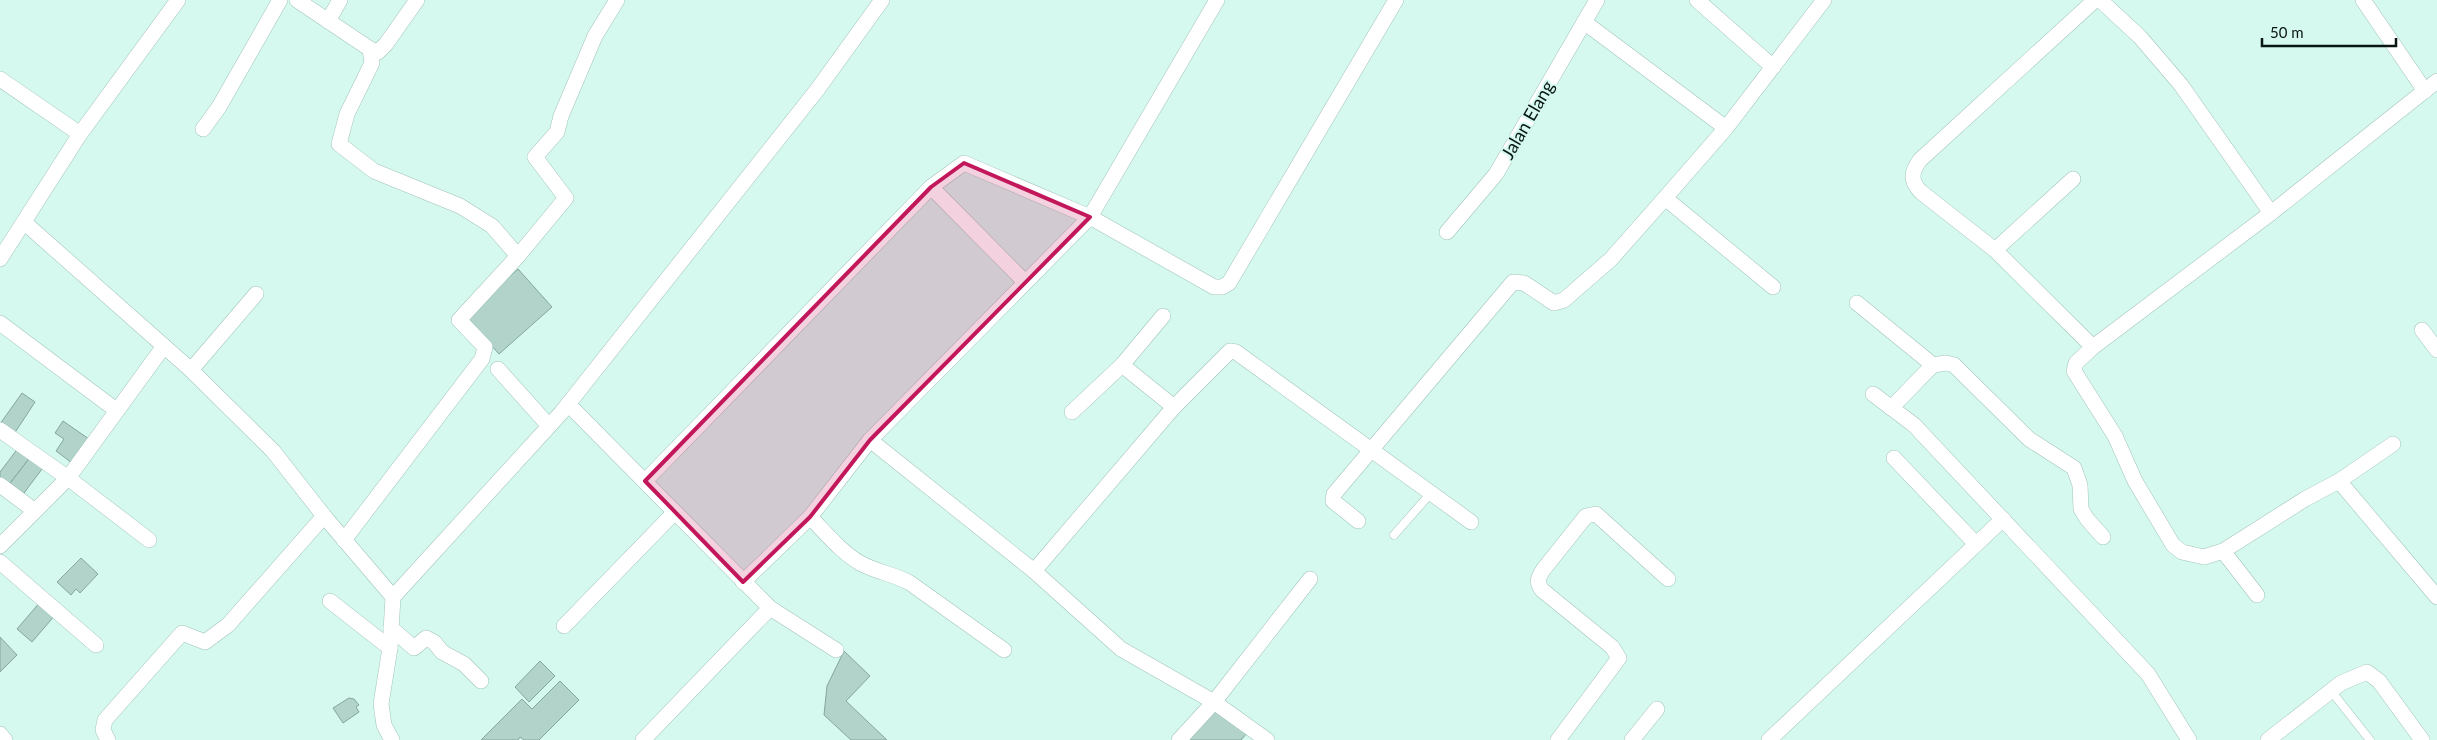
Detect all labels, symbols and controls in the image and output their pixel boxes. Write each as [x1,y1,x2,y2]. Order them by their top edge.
scale bar [2262,15,2396,47]
text: 50 m [2270,23,2304,41]
street label: Jalan Elang [1496,76,1558,163]

